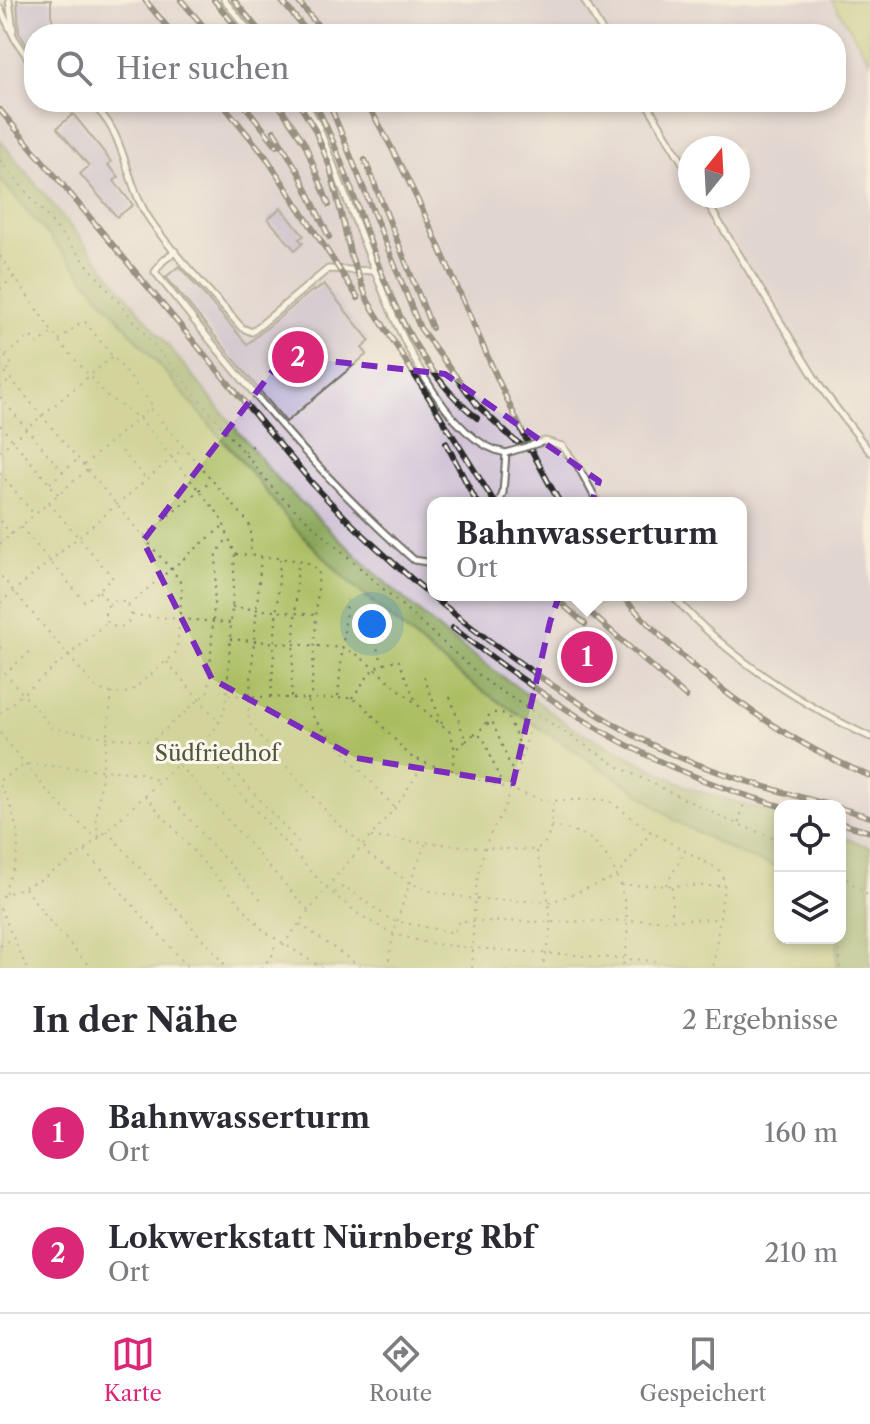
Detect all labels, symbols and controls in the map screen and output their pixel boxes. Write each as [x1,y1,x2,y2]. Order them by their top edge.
search box [24,24,846,112]
icon: search [52,46,96,90]
text: Hier suchen [116,50,289,87]
north arrow [678,136,750,208]
pin: 2 [272,327,324,387]
popup [427,497,747,601]
text: Bahnwasserturm [456,515,718,552]
text: Ort [456,552,498,584]
your location [352,604,392,644]
pin: 1 [561,627,613,687]
park label: Südfriedhof [155,740,282,767]
map controls [774,800,846,944]
button: locate [774,800,846,872]
button: layers [774,872,846,944]
text: In der Nähe [32,999,238,1041]
text: 2 Ergebnisse [682,1004,838,1036]
text: Bahnwasserturm [108,1099,370,1136]
text: 1 [52,1117,64,1149]
text: 160 m [764,1117,838,1149]
text: Ort [108,1136,150,1168]
text: Lokwerkstatt Nürnberg Rbf [108,1219,535,1256]
text: 2 [50,1237,66,1269]
text: 210 m [765,1237,838,1269]
text: Ort [108,1256,150,1288]
tab: Karte [104,1332,162,1407]
tab: Route [369,1332,432,1407]
tab: Gespeichert [639,1332,766,1407]

